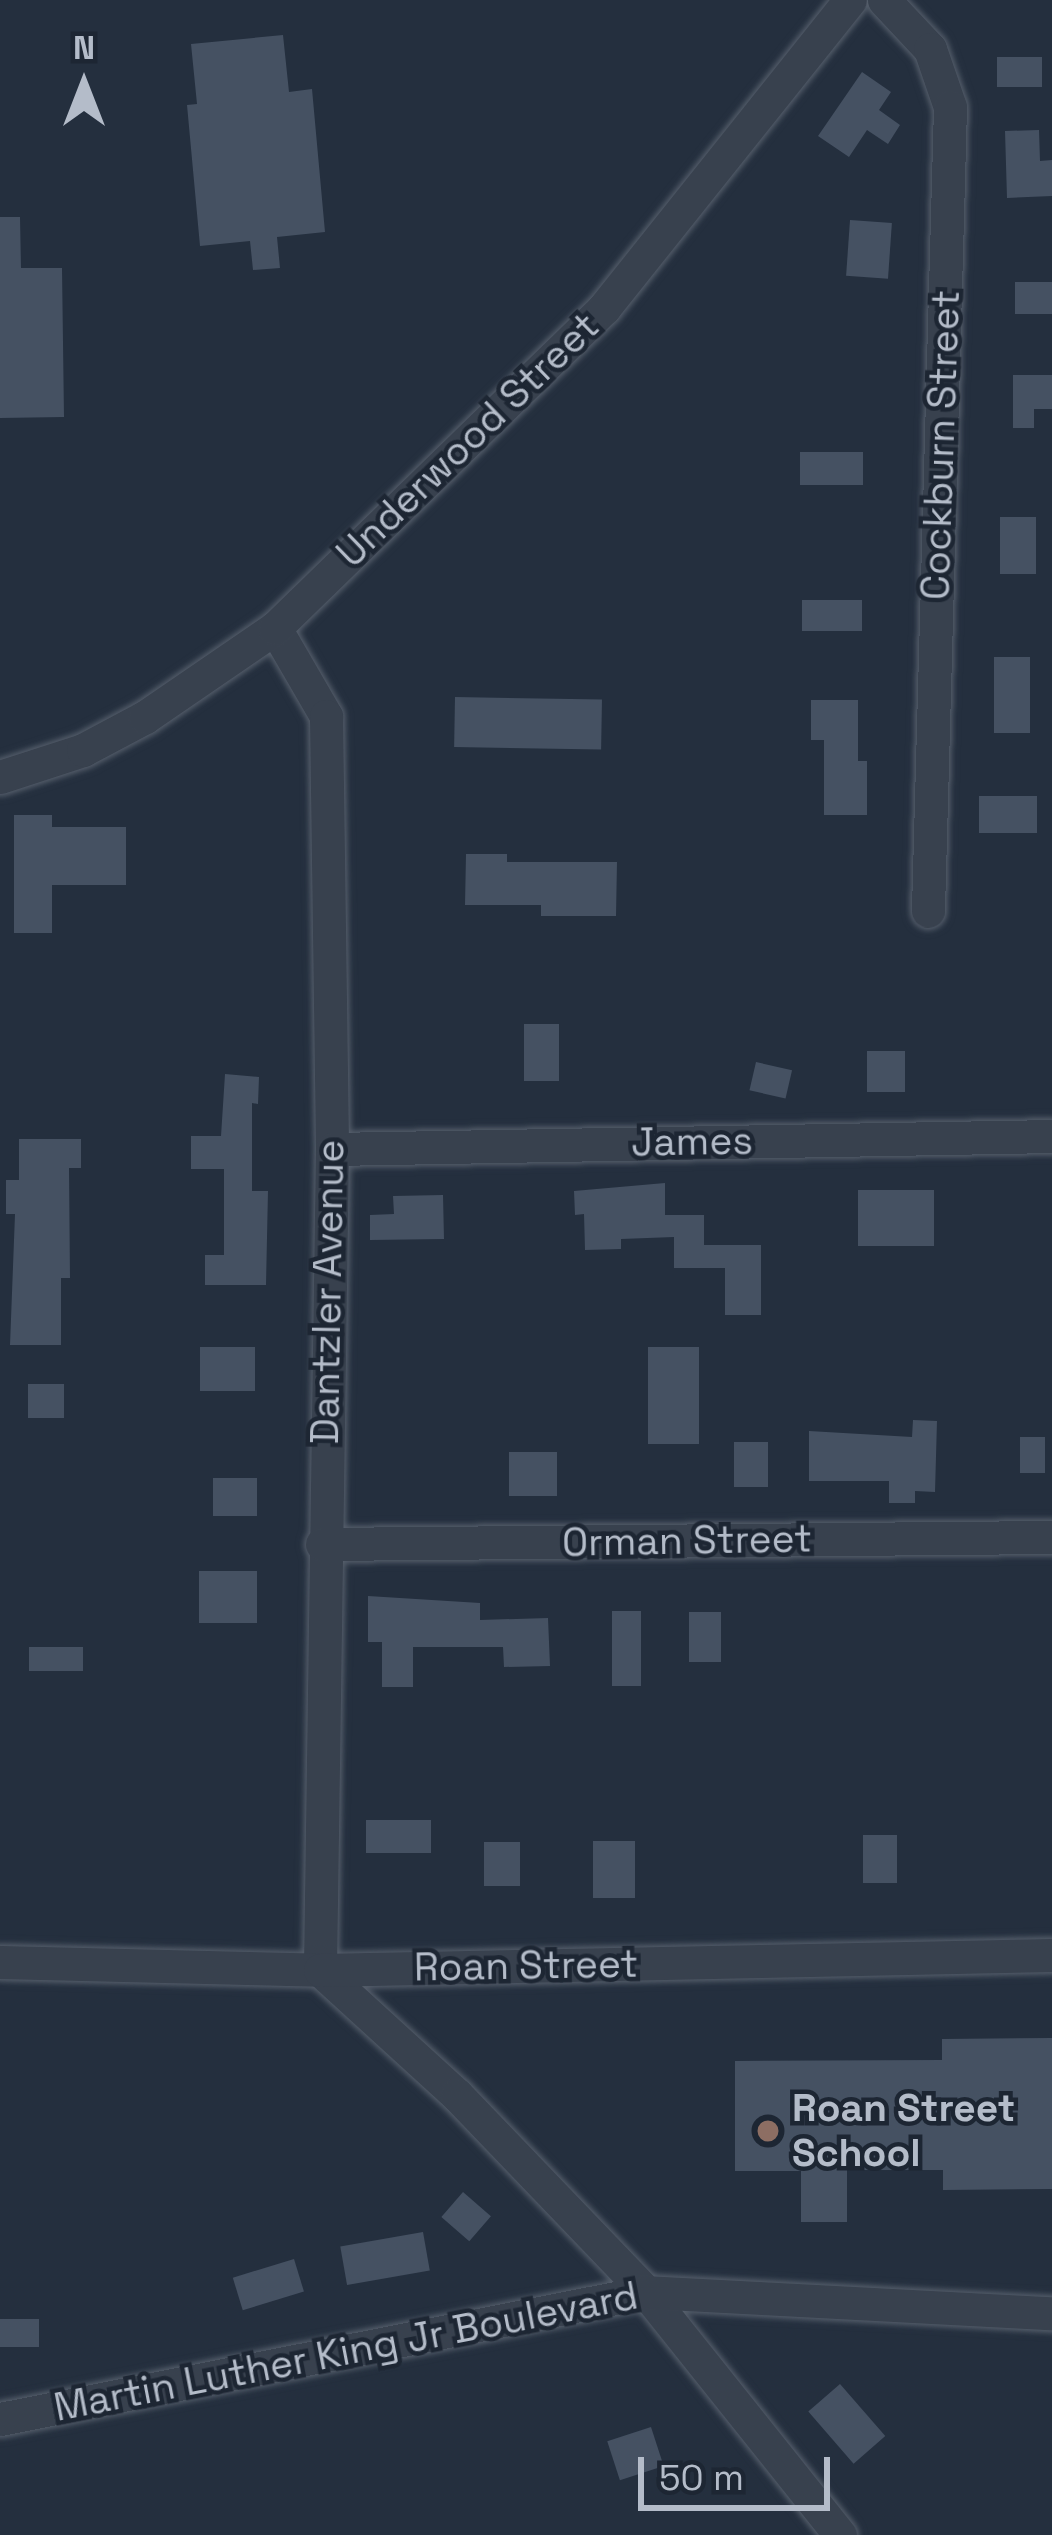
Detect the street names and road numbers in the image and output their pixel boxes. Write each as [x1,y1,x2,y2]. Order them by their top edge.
street label: Cockburn Street [912,289,970,601]
street label: Underwood Street [327,303,609,577]
street label: James [631,1118,753,1166]
street label: Dantzler Avenue [302,1139,354,1445]
street label: Orman Street [562,1515,812,1567]
street label: Roan Street [413,1941,639,1991]
street label: Martin Luther King Jr Boulevard [50,2272,642,2432]

